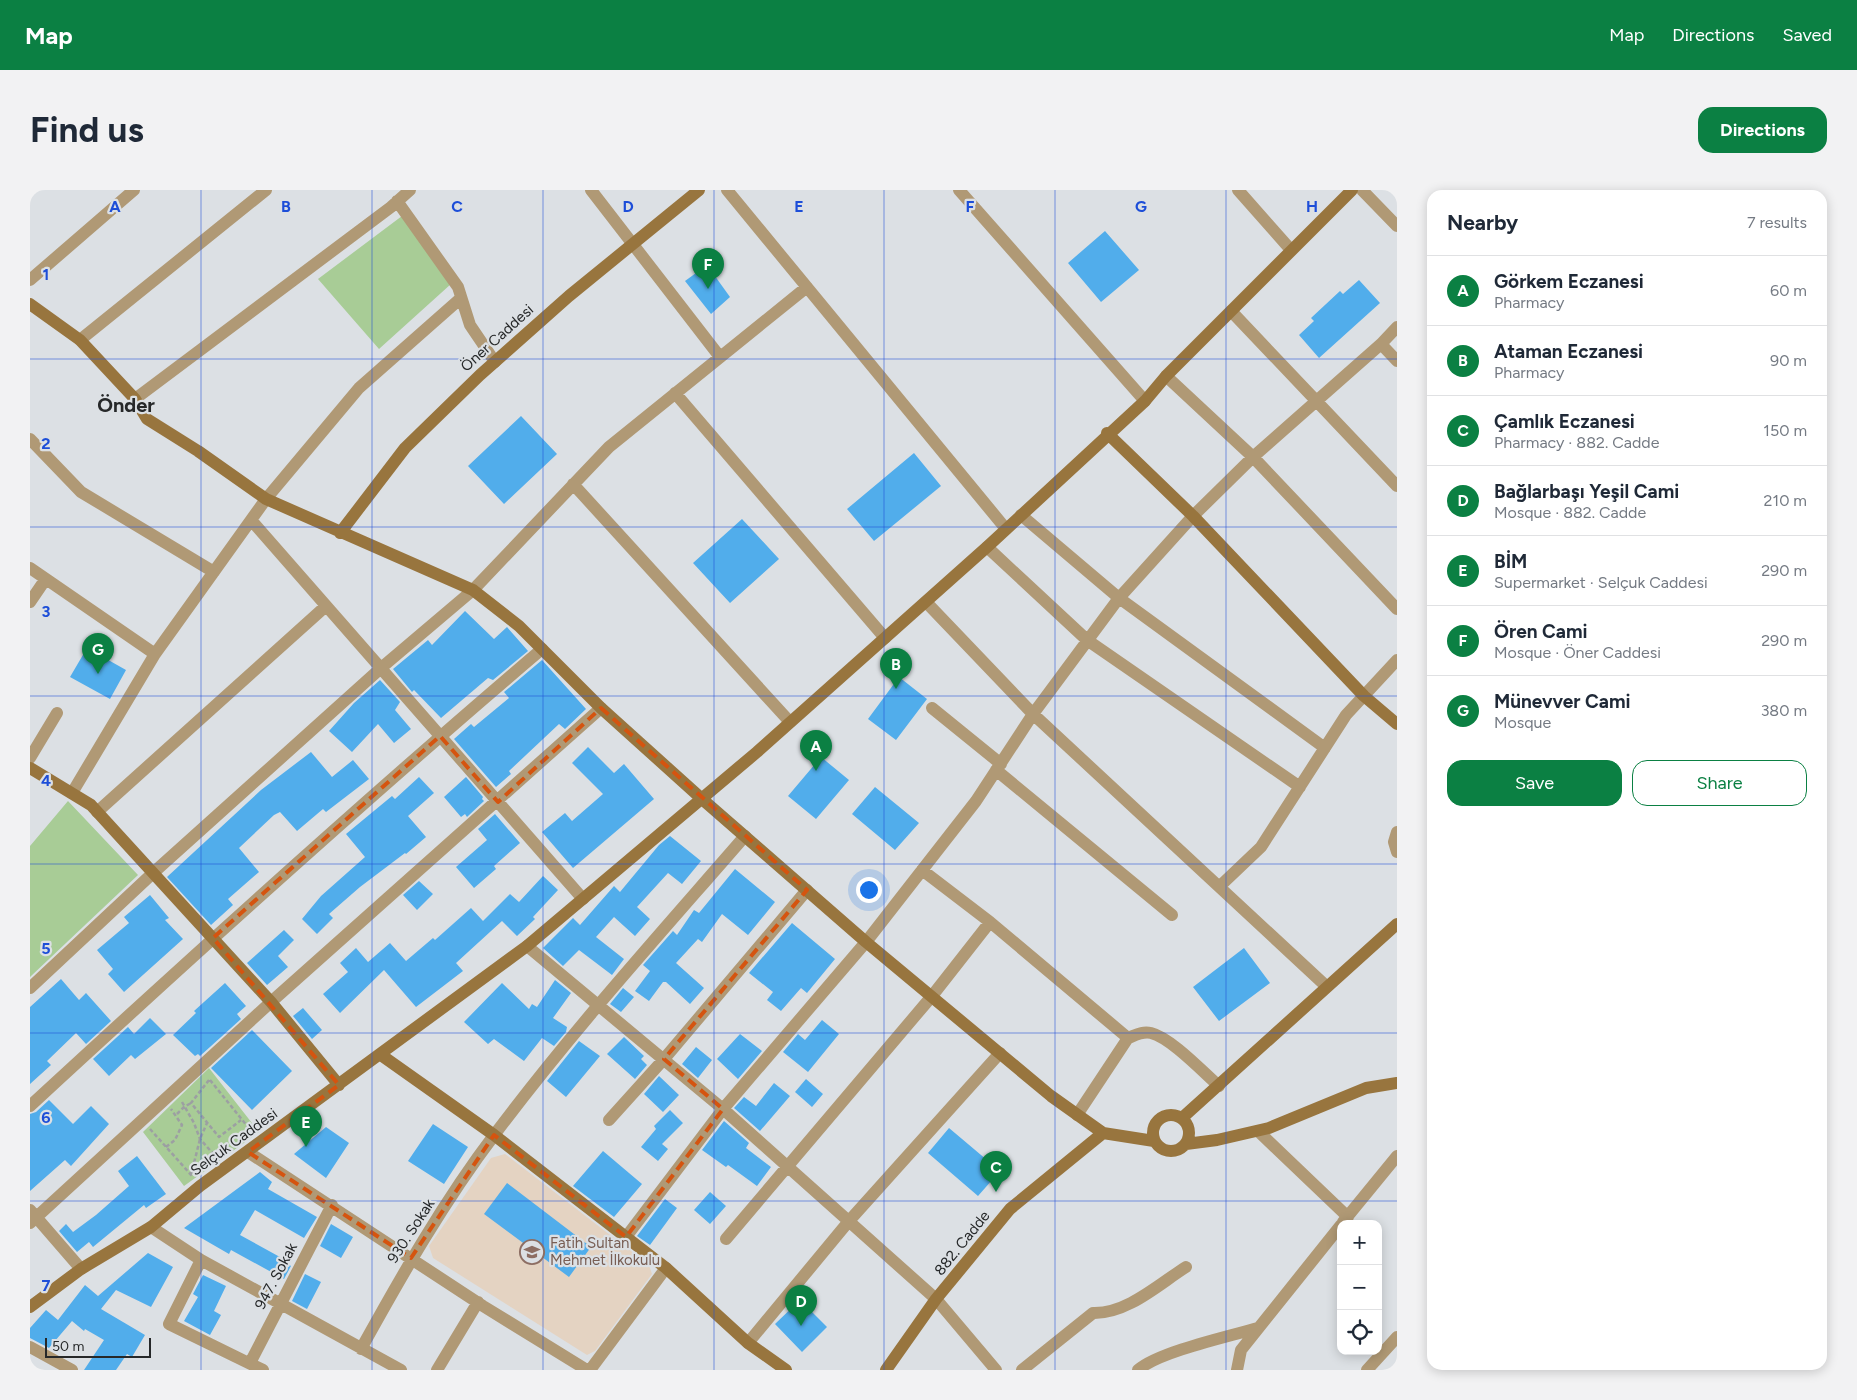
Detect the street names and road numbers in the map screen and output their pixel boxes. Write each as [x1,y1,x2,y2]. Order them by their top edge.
street label: Öner Caddesi [457,301,537,375]
street label: Selçuk Caddesi [187,1104,281,1180]
street label: 930. Sokak [384,1195,439,1267]
street label: 882. Cadde [931,1207,993,1279]
street label: 947. Sokak [251,1239,301,1312]

